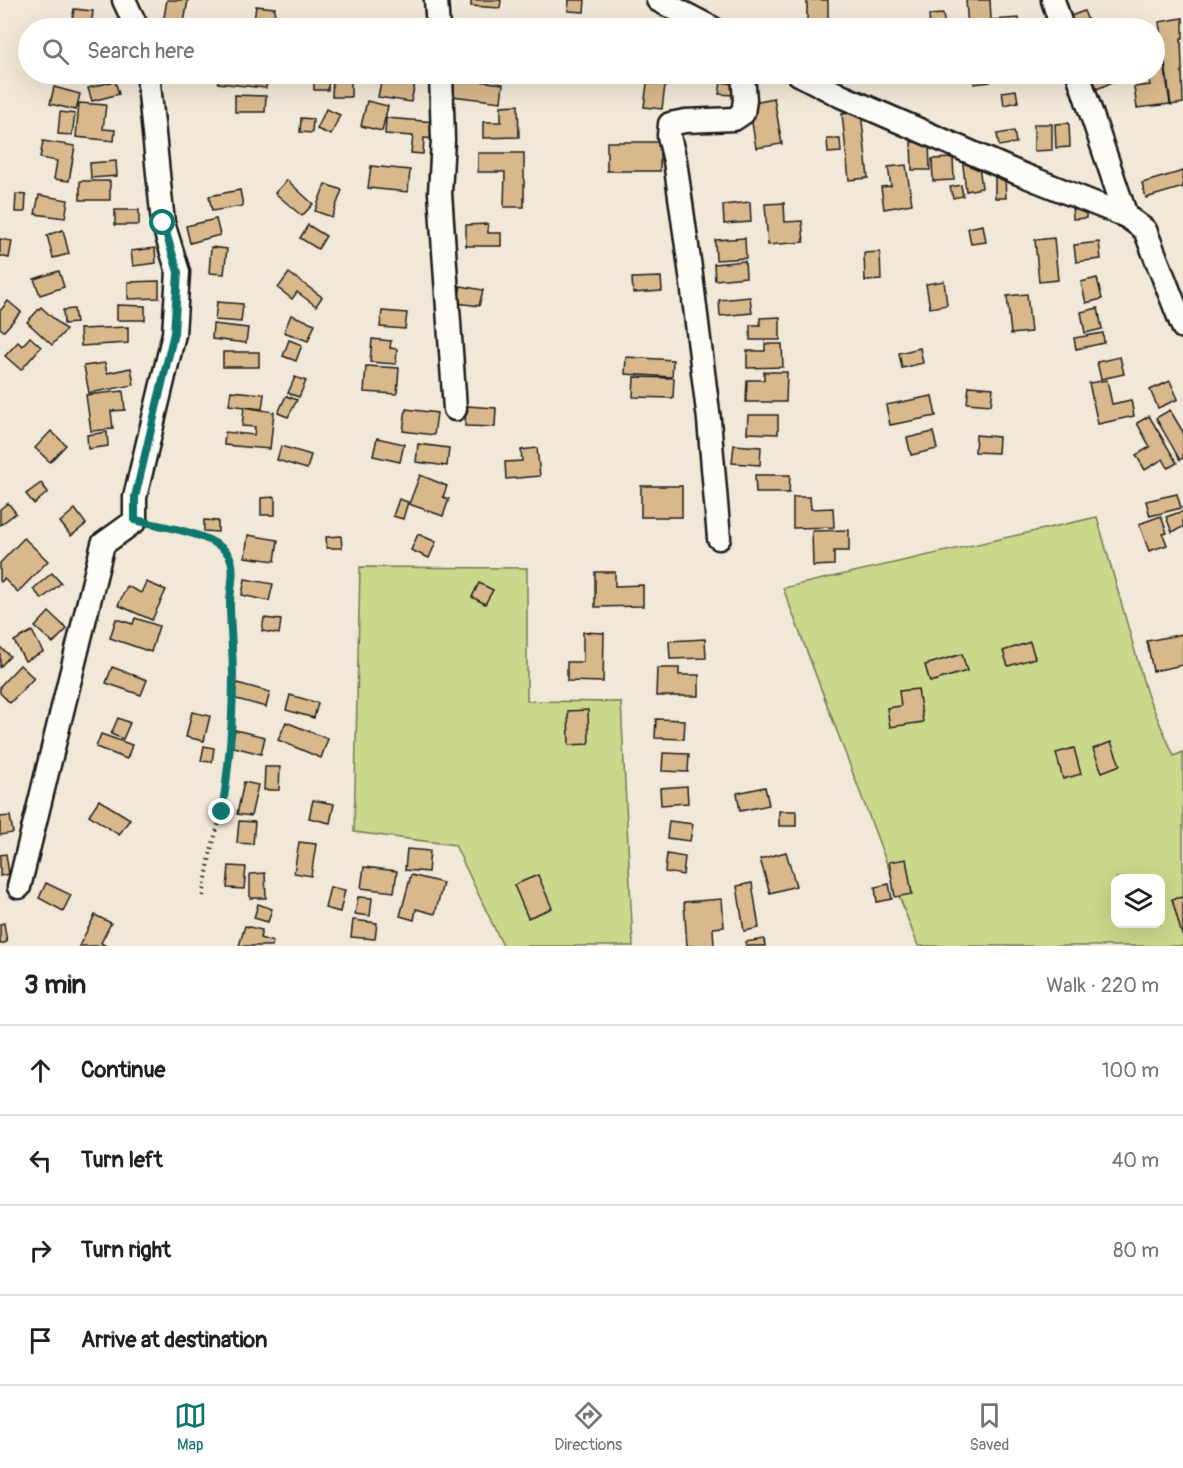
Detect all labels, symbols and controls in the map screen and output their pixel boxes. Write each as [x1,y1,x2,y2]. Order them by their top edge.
search box [18,18,1165,84]
icon: search [39,35,72,68]
text: Search here [87,37,194,65]
route start [149,209,175,235]
route end [208,798,234,824]
map controls [1111,874,1165,928]
button: layers [1111,874,1165,928]
text: 3 min [24,969,86,1001]
text: Walk · 220 m [1046,973,1159,998]
icon: ahead [24,1054,57,1087]
text: Continue [81,1056,165,1084]
text: 100 m [1102,1058,1159,1083]
icon: left [24,1144,57,1177]
text: Turn left [81,1146,163,1174]
text: 40 m [1112,1148,1159,1173]
icon: right [24,1234,57,1267]
text: Turn right [81,1236,171,1264]
text: 80 m [1113,1238,1159,1263]
icon: arrive [24,1324,57,1357]
text: Arrive at destination [81,1326,267,1354]
tab: Map [174,1399,207,1455]
tab: Directions [554,1399,622,1455]
tab: Saved [970,1399,1009,1455]

